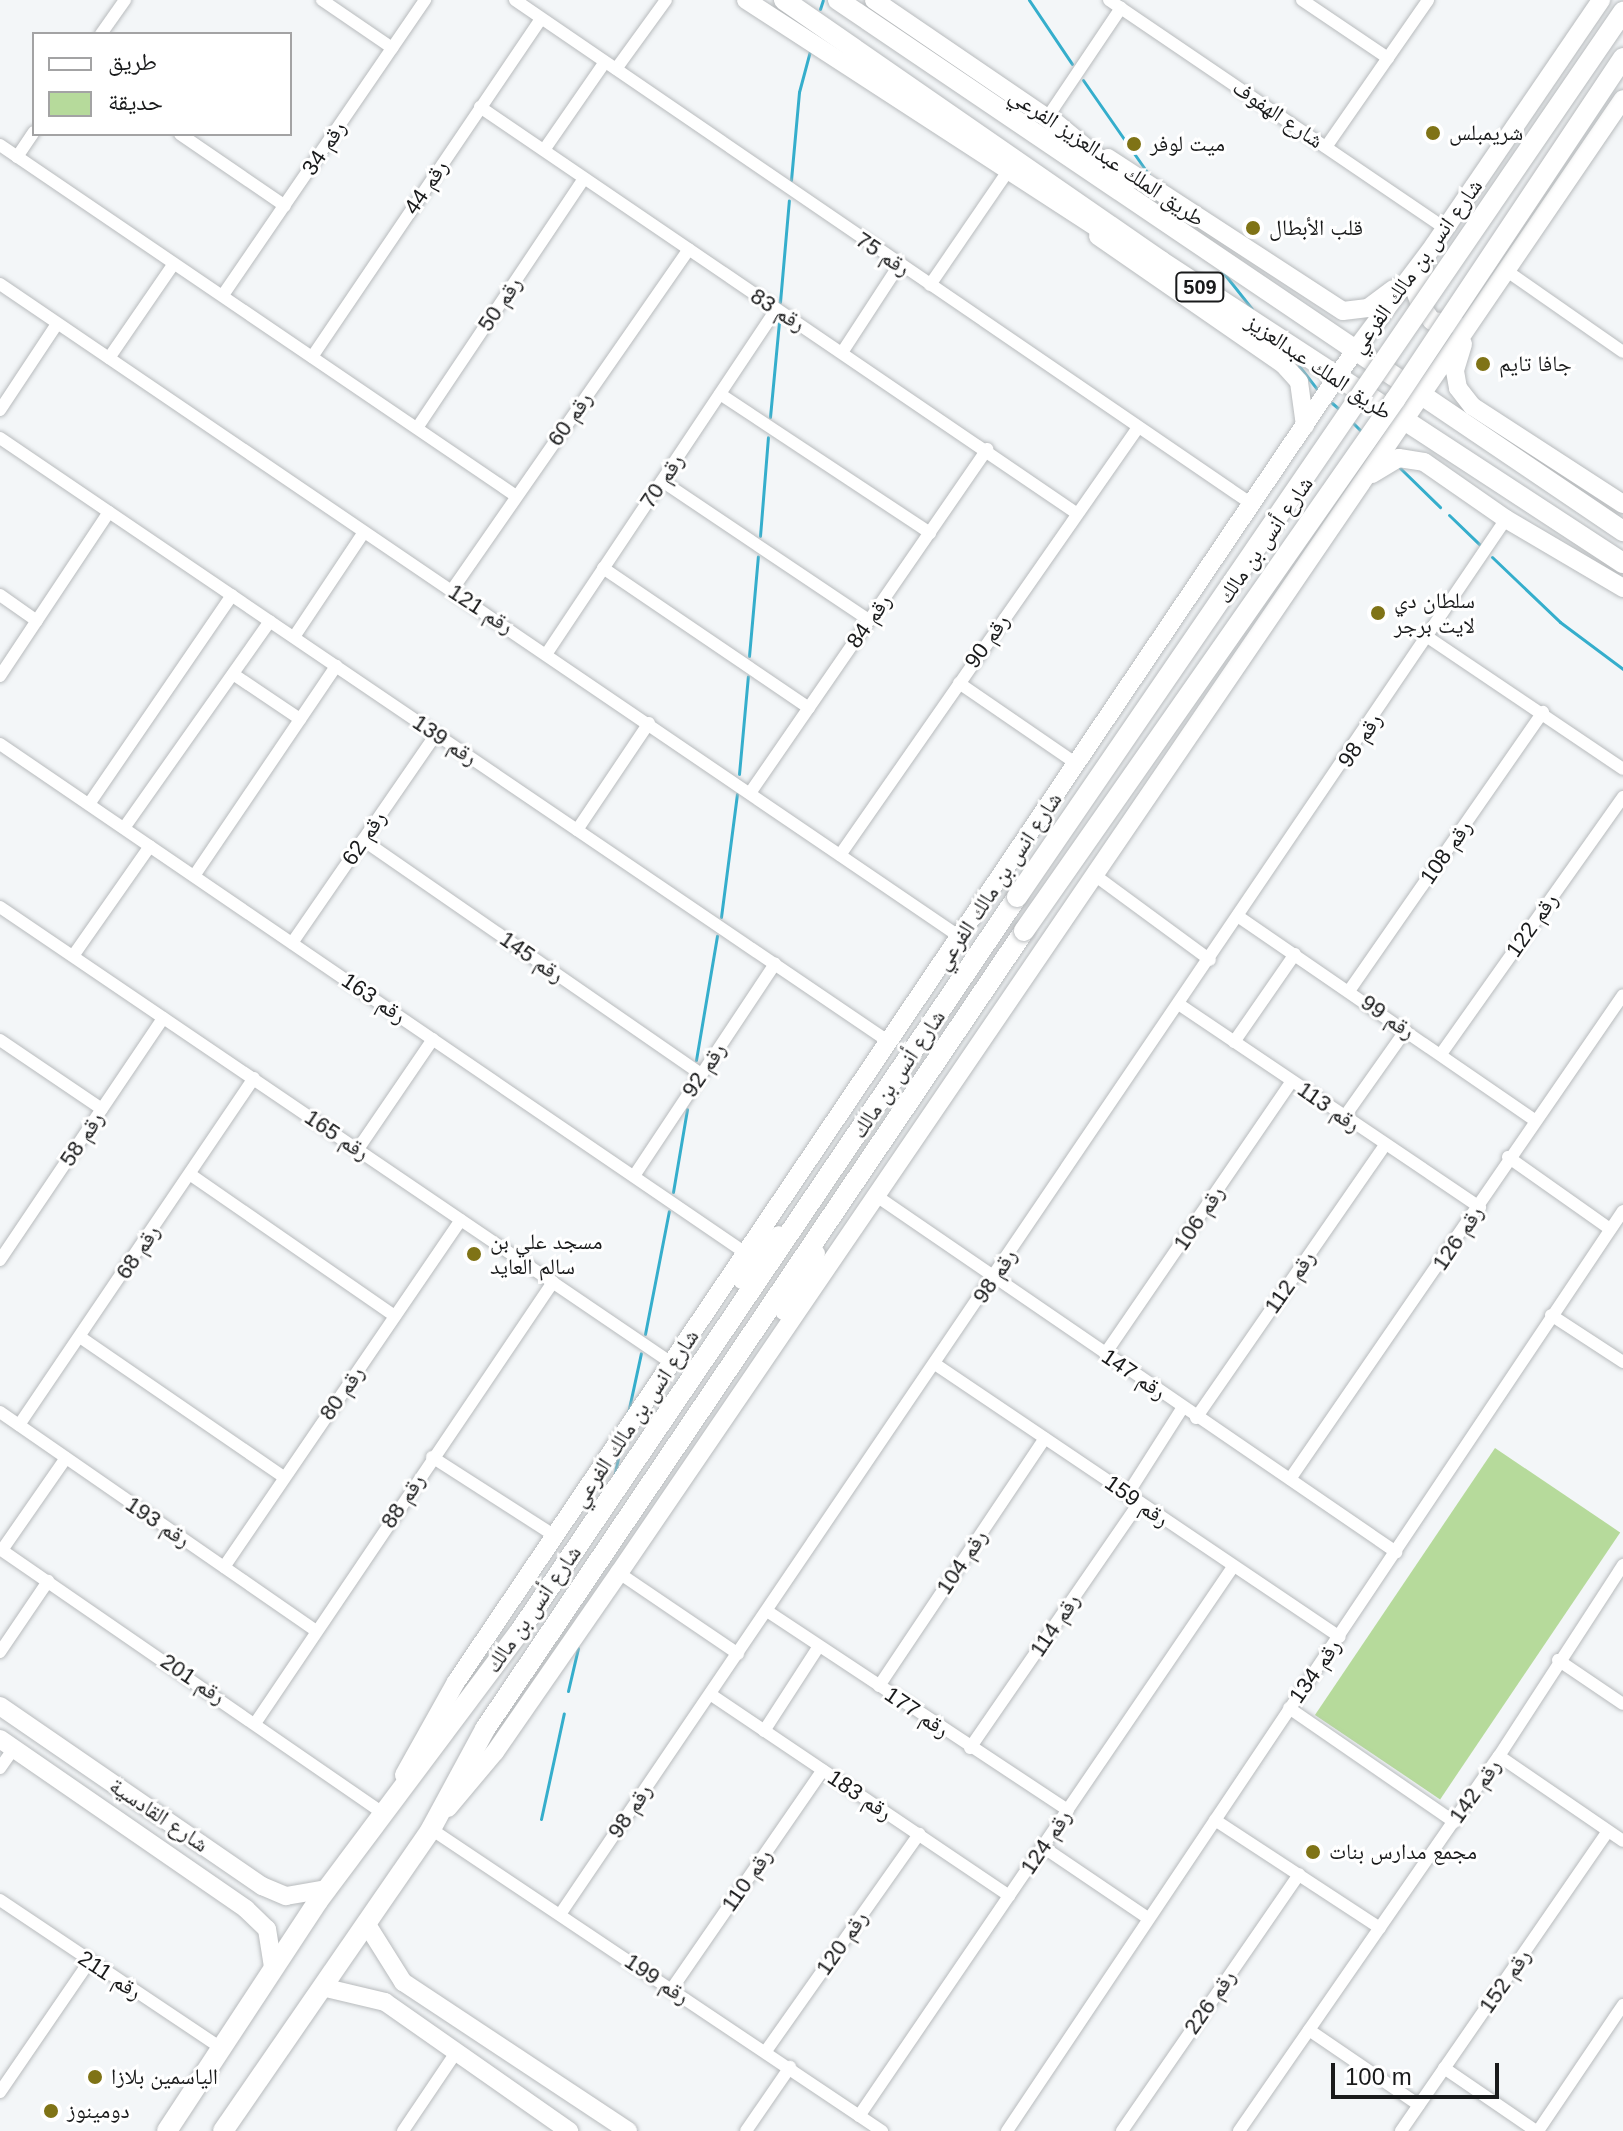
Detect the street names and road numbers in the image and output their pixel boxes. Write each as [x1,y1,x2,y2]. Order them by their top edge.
street label: شارع الهفوف [1228,74,1328,154]
street label: طريق الملك عبدالعزيز الفرعي [1004,82,1210,232]
street label: رقم 34 [296,116,352,180]
street label: رقم 44 [398,155,454,219]
street label: شارع انس بن مالك الفرعي [1344,174,1488,358]
street label: رقم 75 [851,226,915,282]
road number: 509 [1174,271,1226,303]
street label: رقم 50 [472,272,528,336]
street label: رقم 83 [746,283,810,337]
street label: طريق الملك عبدالعزيز [1241,308,1397,426]
street label: رقم 60 [542,387,598,451]
street label: رقم 70 [634,449,690,513]
street label: شارع أنس بن مالك [1211,471,1319,609]
street label: رقم 121 [444,578,518,640]
street label: رقم 84 [841,589,897,653]
street label: رقم 90 [959,609,1015,673]
street label: رقم 98 [1332,708,1388,772]
street label: رقم 139 [408,709,482,771]
street label: شارع انس بن مالك الفرعي [929,787,1067,975]
street label: رقم 62 [336,806,392,870]
street label: رقم 108 [1414,815,1478,889]
street label: رقم 122 [1500,888,1564,962]
street label: رقم 145 [495,925,569,989]
street label: رقم 163 [337,967,411,1029]
street label: رقم 99 [1356,989,1420,1045]
street label: شارع أنس بن مالك [845,1005,951,1143]
street label: رقم 92 [676,1038,732,1102]
street label: رقم 113 [1293,1076,1365,1138]
street label: رقم 165 [300,1104,374,1166]
street label: رقم 58 [54,1107,110,1171]
street label: رقم 106 [1168,1181,1230,1255]
street label: رقم 126 [1427,1201,1489,1275]
street label: رقم 68 [110,1220,166,1284]
street label: رقم 98 [967,1244,1023,1308]
street label: رقم 112 [1259,1246,1321,1318]
street label: شارع انس بن مالك الفرعي [566,1324,704,1512]
street label: رقم 147 [1097,1343,1171,1405]
street label: رقم 80 [314,1361,370,1425]
street label: رقم 88 [375,1469,431,1533]
street label: رقم 159 [1100,1469,1174,1533]
street label: رقم 193 [121,1491,195,1553]
street label: رقم 104 [931,1525,993,1599]
street label: شارع أنس بن مالك [479,1540,587,1678]
street label: رقم 114 [1024,1588,1086,1662]
street label: رقم 134 [1283,1634,1347,1708]
street label: رقم 201 [156,1648,230,1710]
street label: رقم 177 [880,1681,954,1743]
street label: رقم 142 [1443,1754,1507,1828]
street label: رقم 183 [823,1764,897,1826]
street label: شارع القادسية [105,1772,213,1858]
street label: رقم 98 [602,1779,658,1843]
street label: رقم 124 [1015,1805,1077,1879]
street label: رقم 110 [716,1844,778,1916]
street label: رقم 120 [810,1906,874,1980]
street label: رقم 152 [1473,1944,1537,2018]
street label: رقم 211 [73,1945,147,2005]
street label: رقم 199 [620,1948,694,2010]
street label: رقم 226 [1178,1965,1242,2039]

